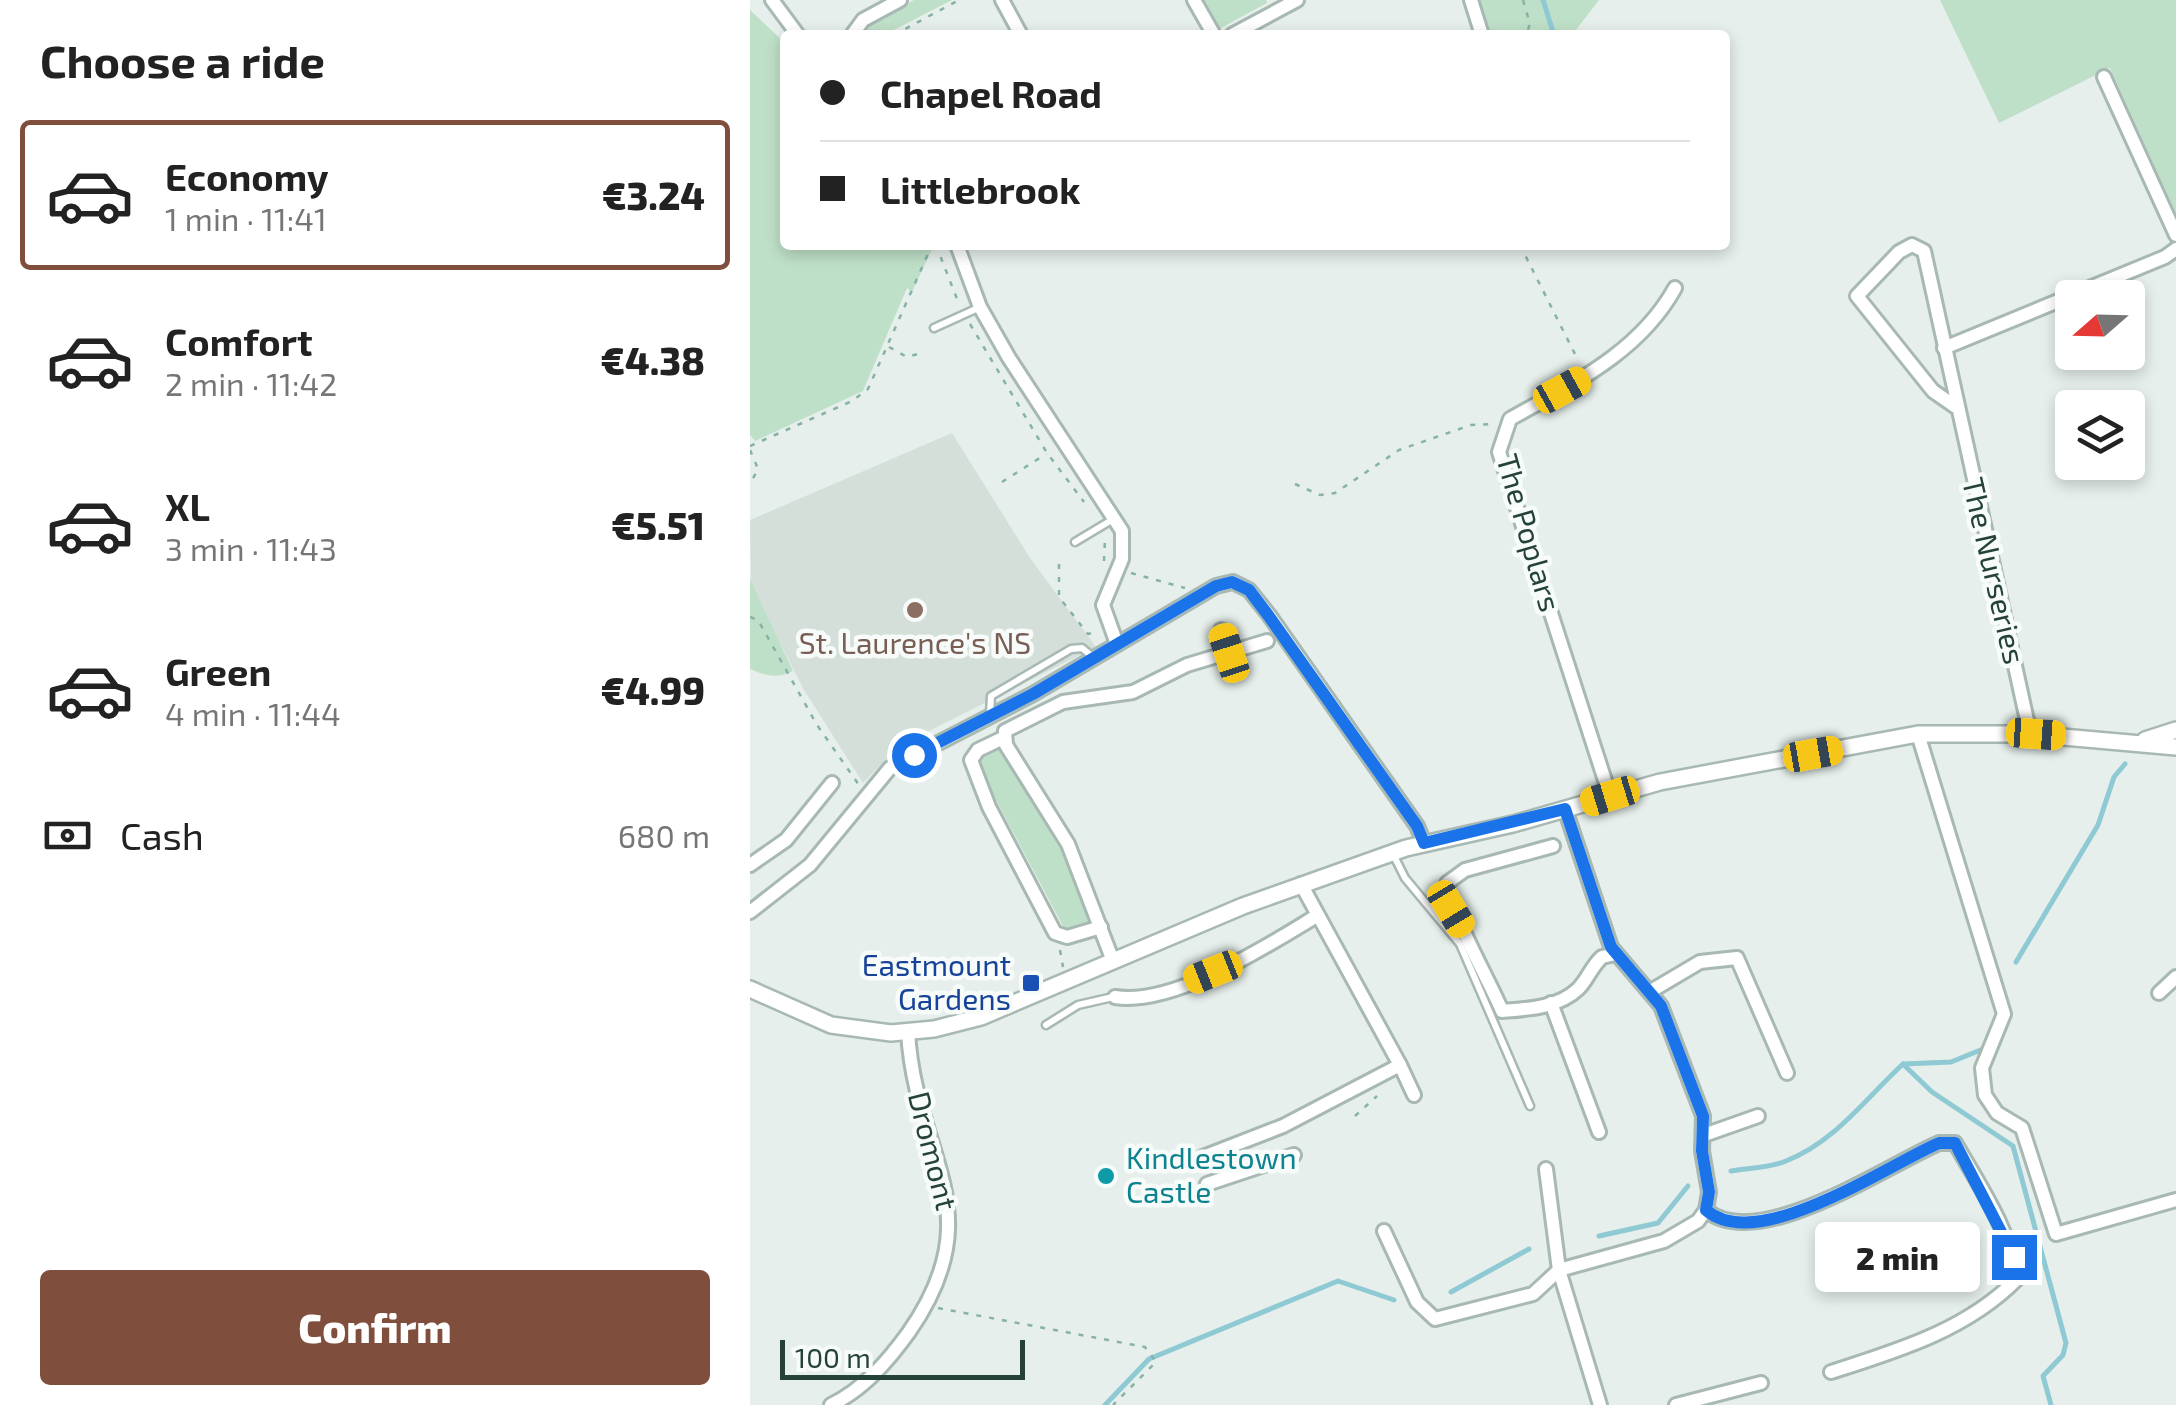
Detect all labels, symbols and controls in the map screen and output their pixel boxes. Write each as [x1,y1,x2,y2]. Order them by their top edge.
text: Choose a ride [40,33,325,87]
text: Chapel Road [880,70,1102,116]
icon: car [45,150,135,240]
text: Economy [165,153,329,199]
text: Littlebrook [880,166,1080,212]
text: €3.24 [602,172,705,218]
text: 1 min · 11:41 [165,199,327,237]
north arrow [2055,280,2145,370]
map controls [2055,280,2145,480]
icon: car [45,315,135,405]
text: Comfort [165,318,313,364]
text: €4.38 [601,337,705,383]
car [1528,362,1596,418]
text: 2 min · 11:42 [165,364,337,402]
button: layers [2055,390,2145,480]
street label: The Poplars [1490,449,1570,615]
street label: The Nurseries [1956,474,2034,667]
icon: car [45,480,135,570]
text: XL [165,483,210,529]
text: €5.51 [611,502,705,548]
text: 3 min · 11:43 [165,529,337,567]
marker: St. Laurence's NS [904,599,926,621]
car [1205,620,1253,686]
place label: St. Laurence's NS [799,624,1031,660]
icon: car [45,645,135,735]
text: Green [165,648,271,694]
text: €4.99 [601,667,705,713]
text: 4 min · 11:44 [165,694,341,732]
car [2005,717,2067,751]
route start [892,733,937,778]
car [1781,734,1845,774]
car [1577,773,1643,819]
icon: cash [40,808,95,863]
text: Cash [120,812,204,858]
text: 680 m [618,816,710,854]
car [1423,876,1479,942]
place label: Eastmount Gardens [862,946,1011,1016]
car [1180,947,1246,997]
marker: Eastmount Gardens [1020,972,1042,994]
street label: Dromont [902,1088,966,1213]
place label: Kindlestown Castle [1126,1139,1297,1209]
marker: Kindlestown Castle [1095,1165,1117,1187]
callout: 2 min [1814,1222,1979,1292]
route end [1992,1235,2037,1280]
text: 2 min [1856,1238,1939,1276]
button: Confirm [40,1270,710,1385]
scale bar [780,1335,1025,1380]
text: 100 m [795,1340,871,1374]

